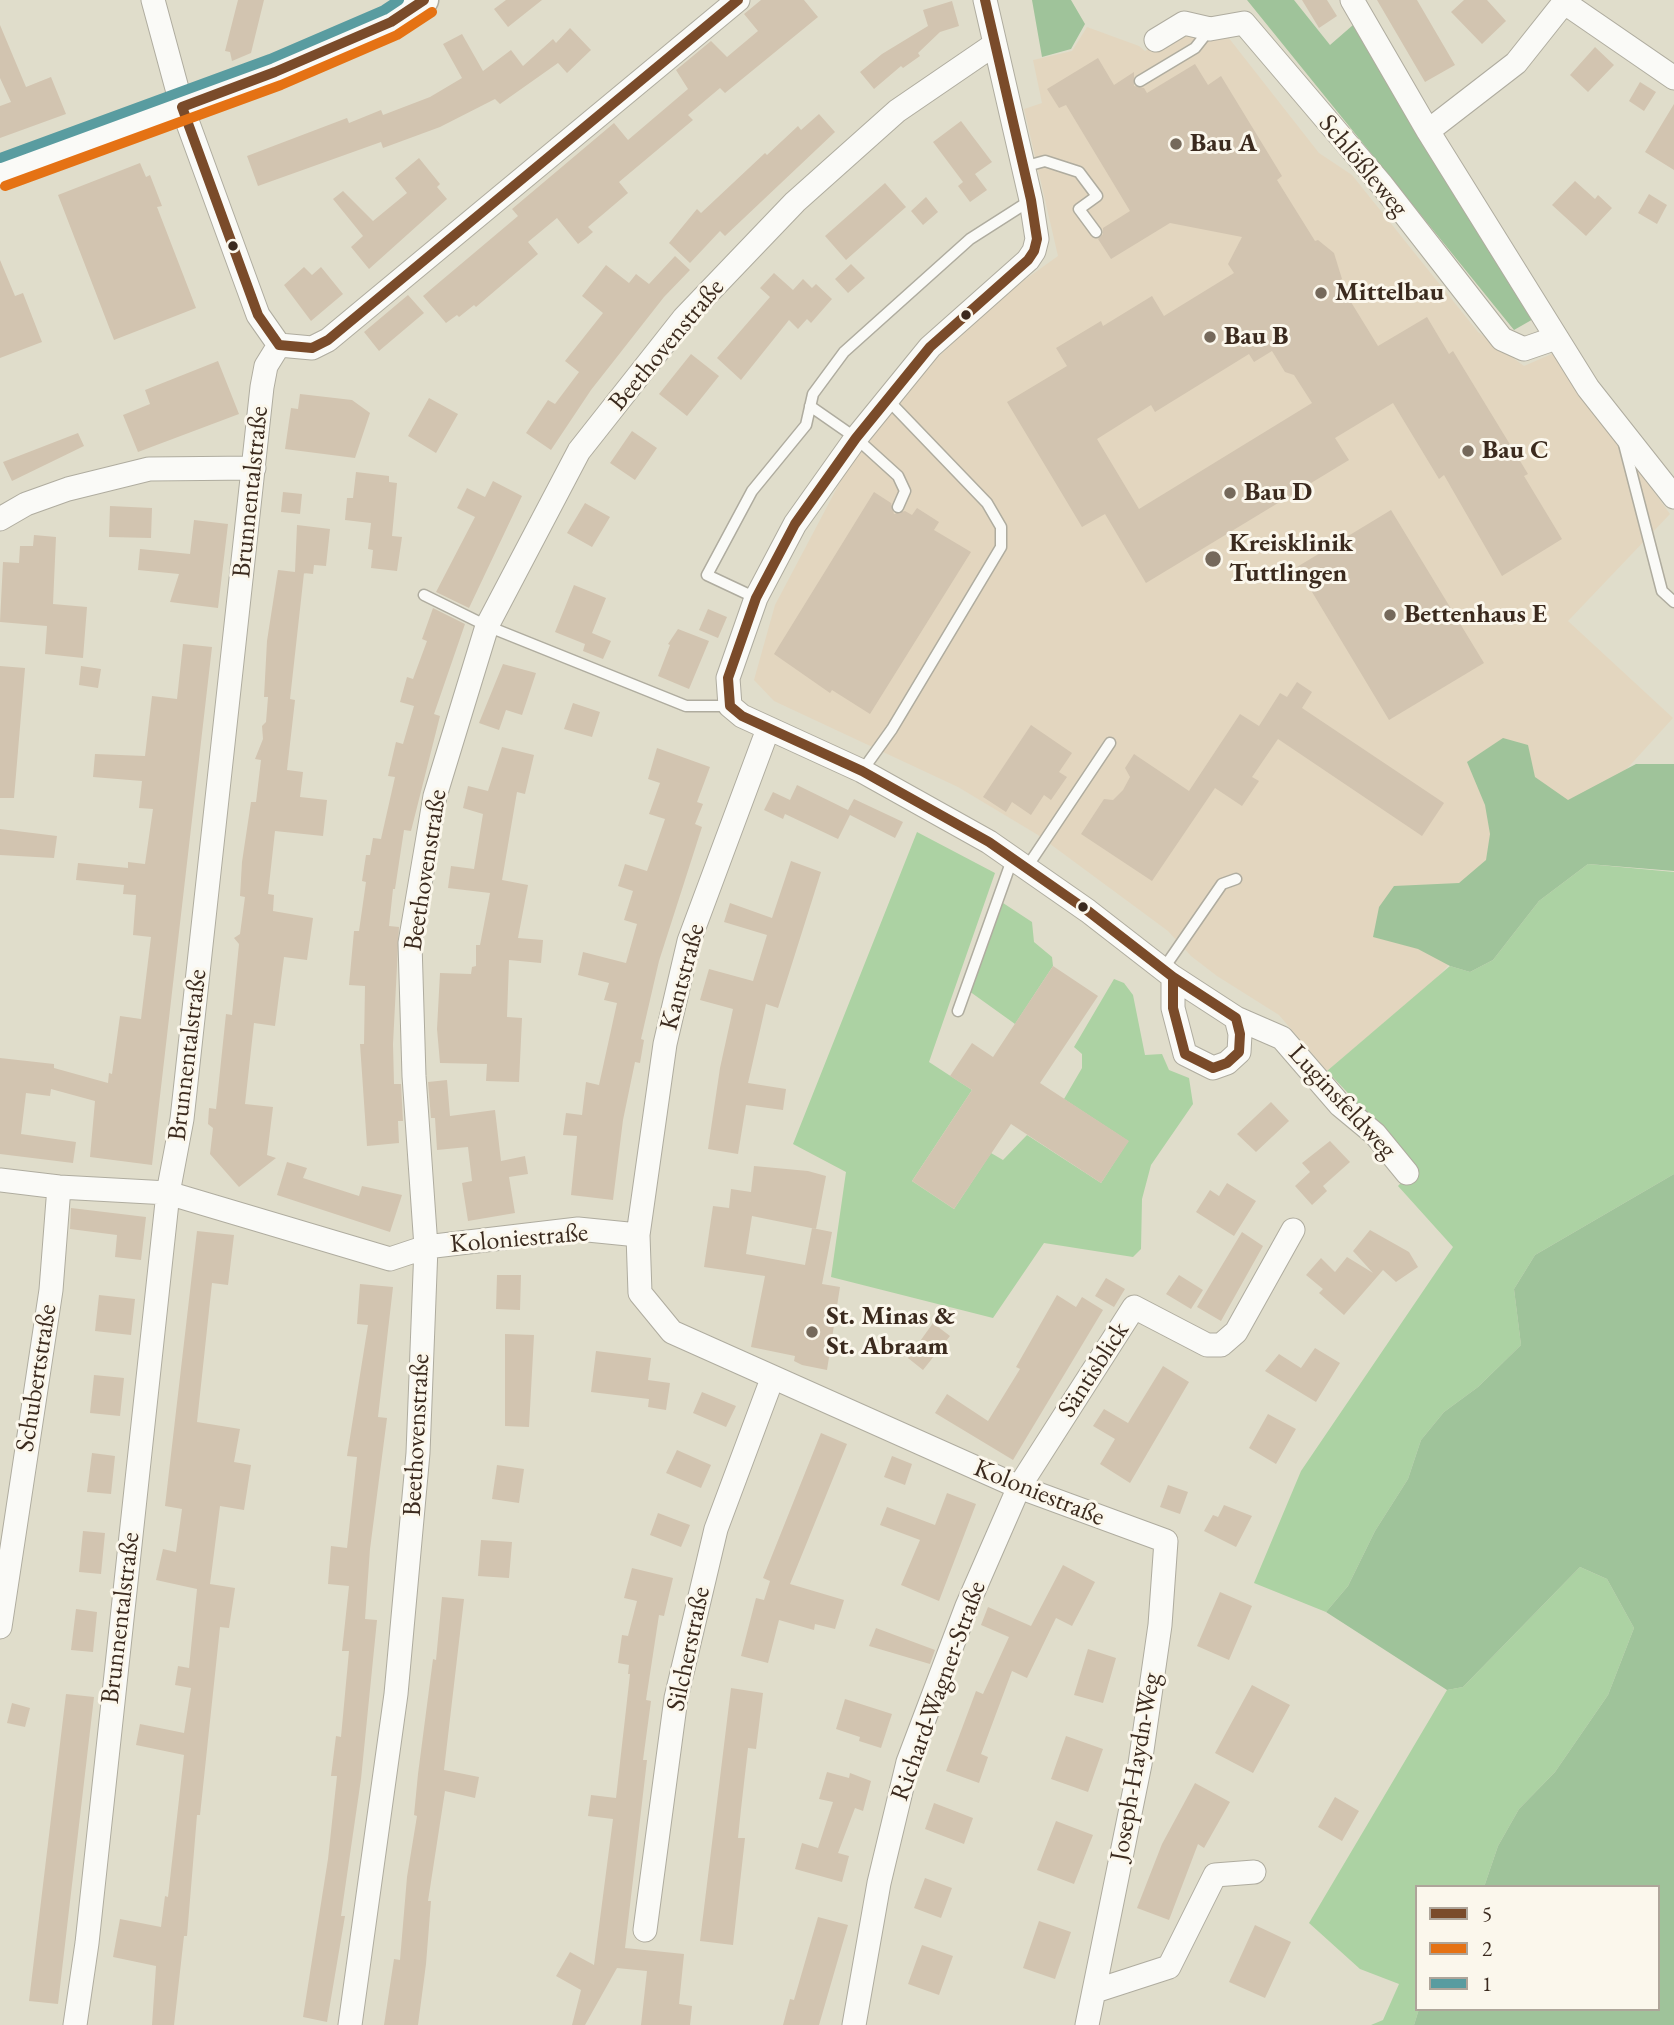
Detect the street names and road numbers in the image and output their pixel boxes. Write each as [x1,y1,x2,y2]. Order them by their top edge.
street label: Schlößleweg [1311,109,1415,223]
street label: Beethovenstraße [603,273,731,417]
street label: Brunnentalstraße [226,405,276,579]
street label: Beethovenstraße [398,787,454,953]
street label: Kantstraße [654,920,712,1034]
street label: Brunnentalstraße [162,967,214,1143]
street label: Luginsfeldweg [1281,1039,1403,1165]
street label: Koloniestraße [449,1217,589,1261]
street label: Schubertstraße [10,1302,64,1454]
street label: Säntisblick [1052,1316,1136,1424]
street label: Beethovenstraße [397,1353,437,1517]
street label: Koloniestraße [969,1453,1109,1533]
street label: Brunnentalstraße [95,1530,147,1706]
street label: Richard-Wagner-Straße [885,1577,993,1805]
street label: Silcherstraße [661,1584,717,1714]
street label: Joseph-Haydn-Weg [1104,1670,1168,1864]

